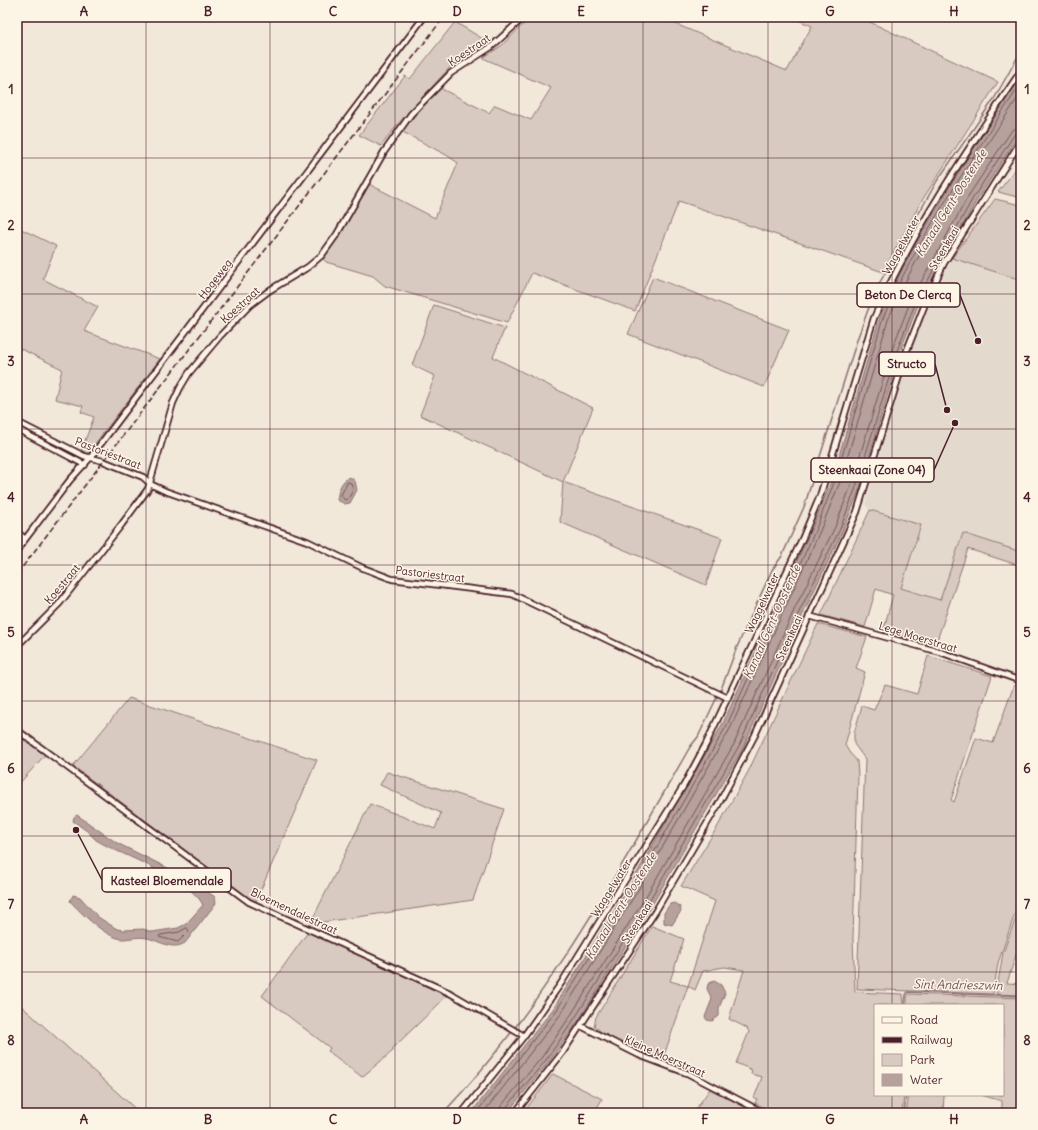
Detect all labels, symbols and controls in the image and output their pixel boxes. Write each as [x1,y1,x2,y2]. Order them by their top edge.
text: A [80,3,89,20]
text: B [204,3,213,20]
text: C [329,3,338,20]
text: D [452,3,462,20]
text: E [577,3,585,20]
text: F [701,3,709,20]
text: G [825,3,835,20]
text: H [949,3,959,20]
street label: Koestraat [445,31,493,69]
text: 1 [8,81,14,98]
text: 1 [1024,81,1030,98]
water label: Kanaal Gent-Oostende [911,145,990,259]
street label: Waggelwater [879,213,923,277]
text: 2 [7,217,15,234]
text: 2 [1023,217,1031,234]
street label: Steenkaai [926,224,962,272]
street label: Hogeweg [195,256,235,302]
callout: Beton De Clercq [857,283,960,307]
street label: Koestraat [217,284,263,326]
text: Beton De Clercq [864,287,952,303]
callout: Structo [879,352,935,376]
text: 3 [7,353,15,370]
text: 3 [1023,353,1031,370]
text: Structo [887,356,927,371]
street label: Pastoriestraat [73,434,143,472]
callout: Steenkaai (Zone 04) [811,458,934,482]
text: Steenkaai (Zone 04) [819,462,926,478]
text: 4 [7,489,15,506]
text: 4 [1023,489,1031,506]
street label: Koestraat [41,561,83,607]
water label: Kanaal Gent-Oostende [740,561,804,681]
street label: Pastoriestraat [395,563,466,585]
street label: Waggelwater [742,570,782,636]
street label: Steenkaai [773,613,805,663]
street label: Lege Moerstraat [877,618,959,656]
text: 5 [7,624,15,641]
text: 5 [1023,624,1031,641]
text: 6 [7,760,15,777]
text: 6 [1023,760,1031,777]
water label: Kanaal Gent-Oostende [581,848,660,962]
street label: Waggelwater [588,856,635,919]
callout: Kasteel Bloemendale [102,868,231,892]
text: Kasteel Bloemendale [111,873,224,888]
street label: Bloemendalestraat [248,885,340,937]
text: 7 [8,896,15,913]
text: 7 [1024,896,1031,913]
street label: Steenkaai [618,898,656,946]
water label: Sint Andrieszwin [913,976,1004,993]
legend [874,1004,1004,1096]
text: Road [910,1012,938,1027]
text: 8 [7,1032,15,1049]
street label: Kleine Moerstraat [622,1032,708,1080]
text: Railway [910,1032,953,1047]
text: 8 [1023,1032,1031,1049]
text: Park [910,1052,935,1067]
text: Water [910,1072,943,1087]
text: A [80,1111,89,1128]
text: B [204,1111,213,1128]
text: C [329,1111,338,1128]
text: D [452,1111,462,1128]
text: E [577,1111,585,1128]
text: F [701,1111,709,1128]
text: G [825,1111,835,1128]
text: H [949,1111,959,1128]

